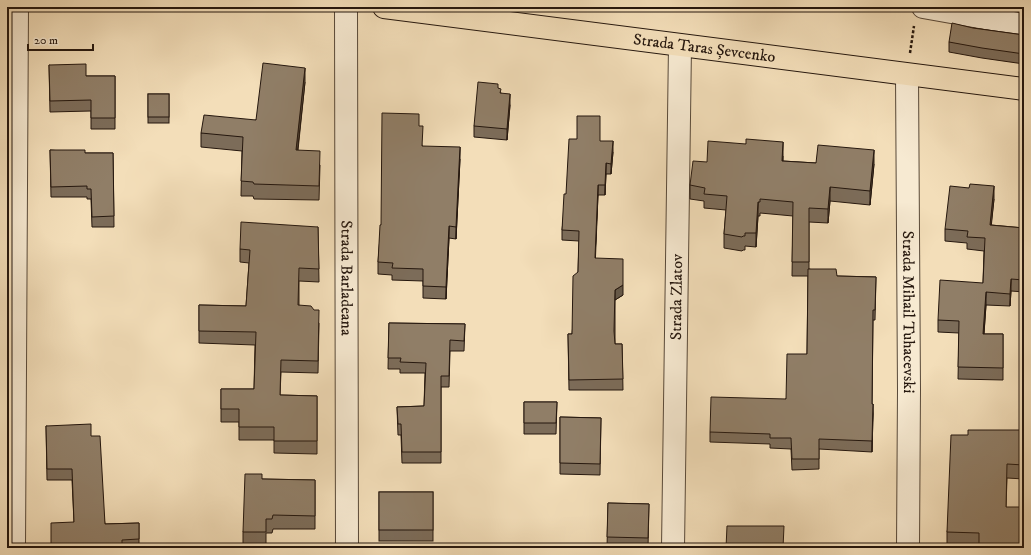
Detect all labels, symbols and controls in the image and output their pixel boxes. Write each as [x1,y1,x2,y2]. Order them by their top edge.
scale bar [28,26,93,52]
street label: Strada Taras Șevcenko [632,29,777,67]
text: 20 m [34,33,58,48]
street label: Strada Barladeana [336,220,357,336]
street label: Strada Mihail Tuhacevski [898,231,919,393]
street label: Strada Zlatov [666,253,687,340]

